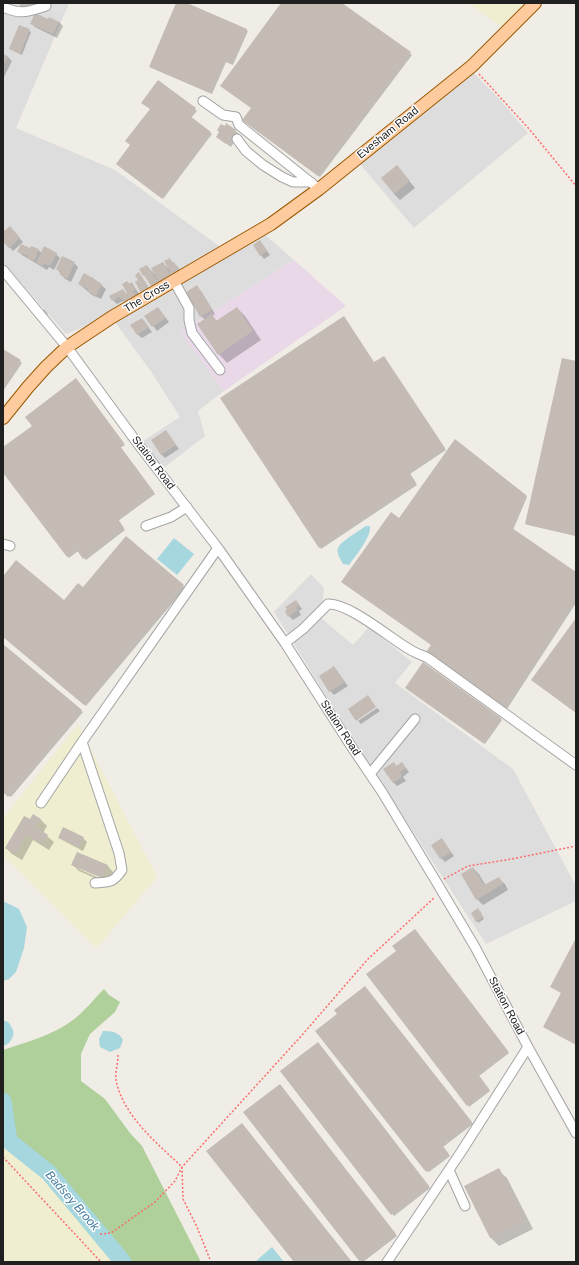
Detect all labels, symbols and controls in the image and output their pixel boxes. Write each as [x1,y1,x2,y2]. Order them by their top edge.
street label: Evesham Road [355,104,421,162]
street label: The Cross [122,278,172,316]
street label: Station Road [129,434,177,492]
street label: Station Road [317,698,363,758]
street label: Station Road [485,975,527,1037]
water label: Badsey Brook [42,1168,102,1234]

